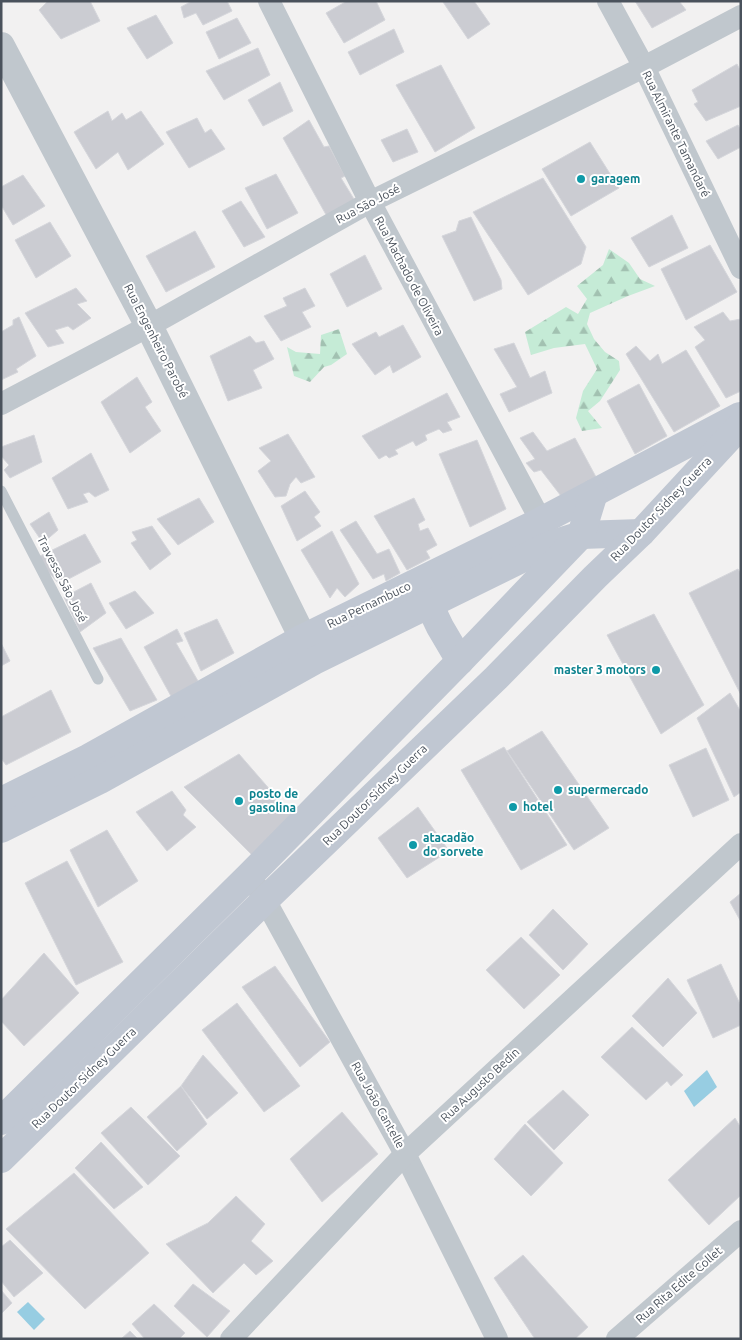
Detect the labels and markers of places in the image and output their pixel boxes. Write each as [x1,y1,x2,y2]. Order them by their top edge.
place label: garagem [591,172,640,185]
marker: garagem [575,173,587,185]
place label: master 3 motors [554,663,646,676]
marker: master 3 motors [650,664,662,676]
place label: supermercado [568,783,648,796]
marker: supermercado [552,784,564,796]
place label: posto de gasolina [249,787,298,814]
marker: posto de gasolina [233,795,245,807]
place label: hotel [523,800,553,813]
marker: hotel [507,801,519,813]
place label: atacadão do sorvete [423,831,484,858]
marker: atacadão do sorvete [407,839,419,851]

